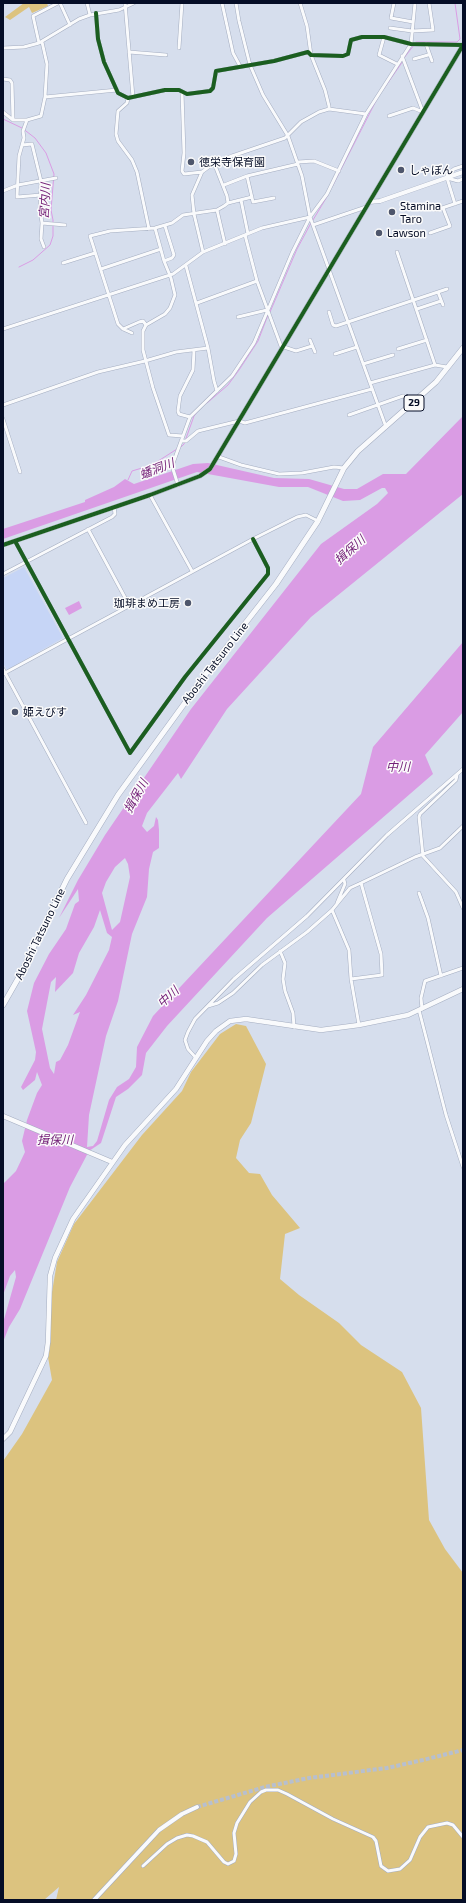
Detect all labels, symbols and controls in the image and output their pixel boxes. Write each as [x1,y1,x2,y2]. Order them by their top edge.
place label: 徳栄寺保育園 [199,155,265,169]
marker: 徳栄寺保育園 [186,157,196,167]
place label: しゃぼん [409,163,453,177]
marker: しゃぼん [396,165,406,175]
water label: 宮内川 [37,183,53,219]
place label: Stamina Taro [400,199,441,225]
marker: Stamina Taro [387,207,397,217]
place label: Lawson [387,226,426,240]
marker: Lawson [374,228,384,238]
road number: 29 [404,395,424,411]
water label: 蟠洞川 [138,456,176,482]
water label: 揖保川 [332,533,368,567]
place label: 珈琲まめ工房 [114,596,180,610]
marker: 珈琲まめ工房 [183,598,193,608]
street label: Aboshi Tatsuno Line [179,620,251,706]
place label: 姫えびす [23,705,67,719]
marker: 姫えびす [10,707,20,717]
water label: 中川 [386,760,410,774]
water label: 揖保川 [121,777,151,815]
street label: Aboshi Tatsuno Line [12,886,68,982]
water label: 中川 [154,984,182,1010]
water label: 揖保川 [37,1133,73,1147]

